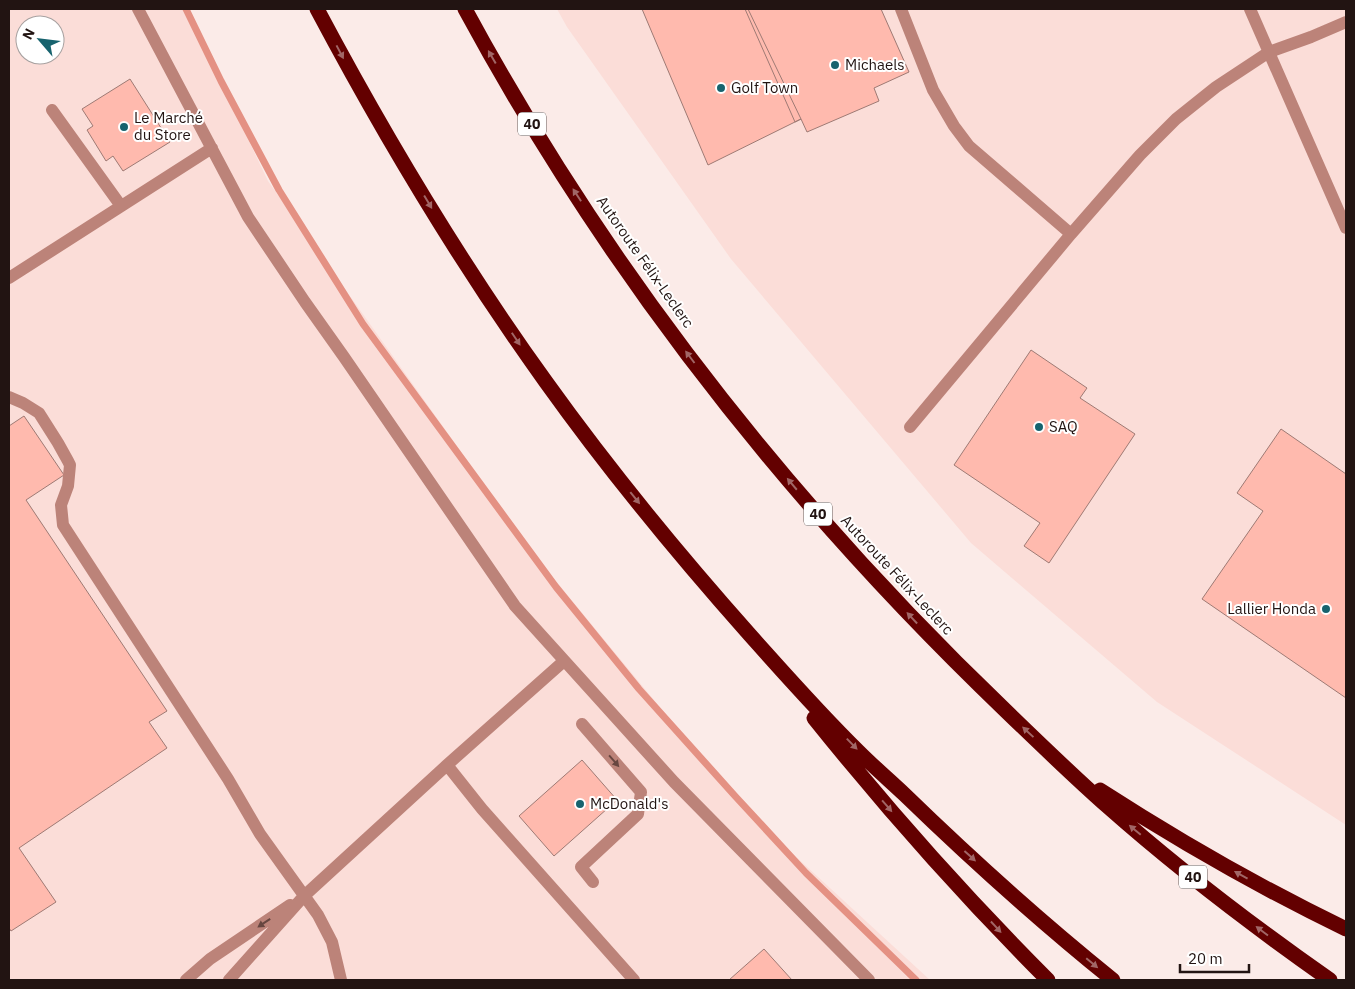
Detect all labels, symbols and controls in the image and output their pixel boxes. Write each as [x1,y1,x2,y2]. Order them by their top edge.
north arrow [15,15,65,65]
text: N [18,25,39,43]
one-way arrow [335,45,344,58]
one-way arrow [487,51,496,64]
place label: Michaels [845,55,905,74]
marker: Michaels [829,59,841,71]
place label: Golf Town [731,78,798,97]
marker: Golf Town [715,82,727,94]
place label: Le Marché du Store [134,108,203,144]
road number: 40 [518,112,546,136]
marker: Le Marché du Store [118,121,130,133]
one-way arrow [572,189,582,202]
street label: Autoroute Félix-Leclerc [593,192,698,332]
one-way arrow [423,196,432,209]
one-way arrow [511,332,521,346]
one-way arrow [685,351,696,364]
place label: SAQ [1049,417,1078,436]
marker: SAQ [1033,421,1045,433]
one-way arrow [786,477,797,490]
one-way arrow [630,491,640,505]
road number: 40 [804,502,832,526]
street label: Autoroute Félix-Leclerc [837,511,958,639]
place label: Lallier Honda [1227,599,1316,618]
marker: Lallier Honda [1320,603,1332,615]
one-way arrow [906,612,918,624]
one-way arrow [1022,726,1034,738]
one-way arrow [846,738,858,750]
one-way arrow [608,755,620,767]
place label: McDonald's [590,794,668,813]
marker: McDonald's [574,798,586,810]
one-way arrow [882,799,893,812]
one-way arrow [1129,825,1141,836]
one-way arrow [963,850,975,862]
road number: 40 [1179,866,1207,889]
one-way arrow [1234,870,1247,879]
one-way arrow [257,918,270,928]
one-way arrow [990,920,1002,932]
one-way arrow [1255,926,1269,936]
scale bar [1180,942,1249,974]
text: 20 m [1188,949,1223,968]
one-way arrow [1086,957,1098,968]

